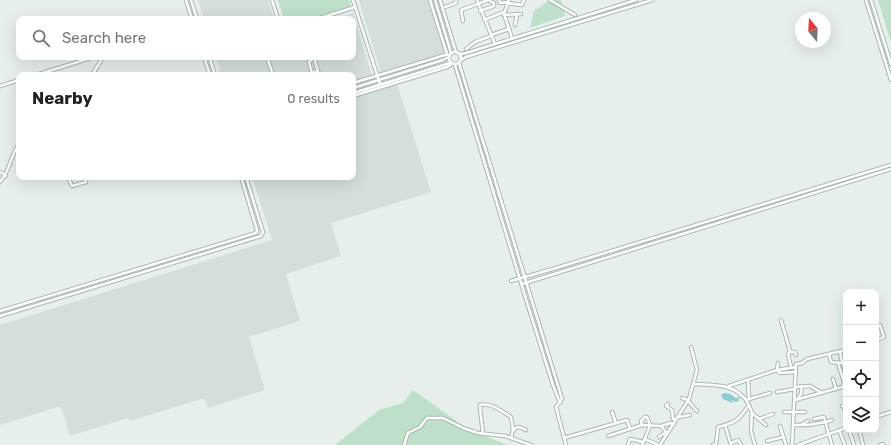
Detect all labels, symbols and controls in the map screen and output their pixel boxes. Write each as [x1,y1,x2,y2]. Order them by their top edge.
north arrow [795,12,831,48]
search box [16,16,356,60]
icon: search [30,27,52,49]
text: Search here [62,29,146,47]
text: Nearby [32,88,93,108]
text: 0 results [287,91,340,106]
map controls [843,289,879,433]
button: + [843,289,879,325]
button: − [843,325,879,361]
button: locate [843,361,879,397]
button: layers [843,397,879,433]

